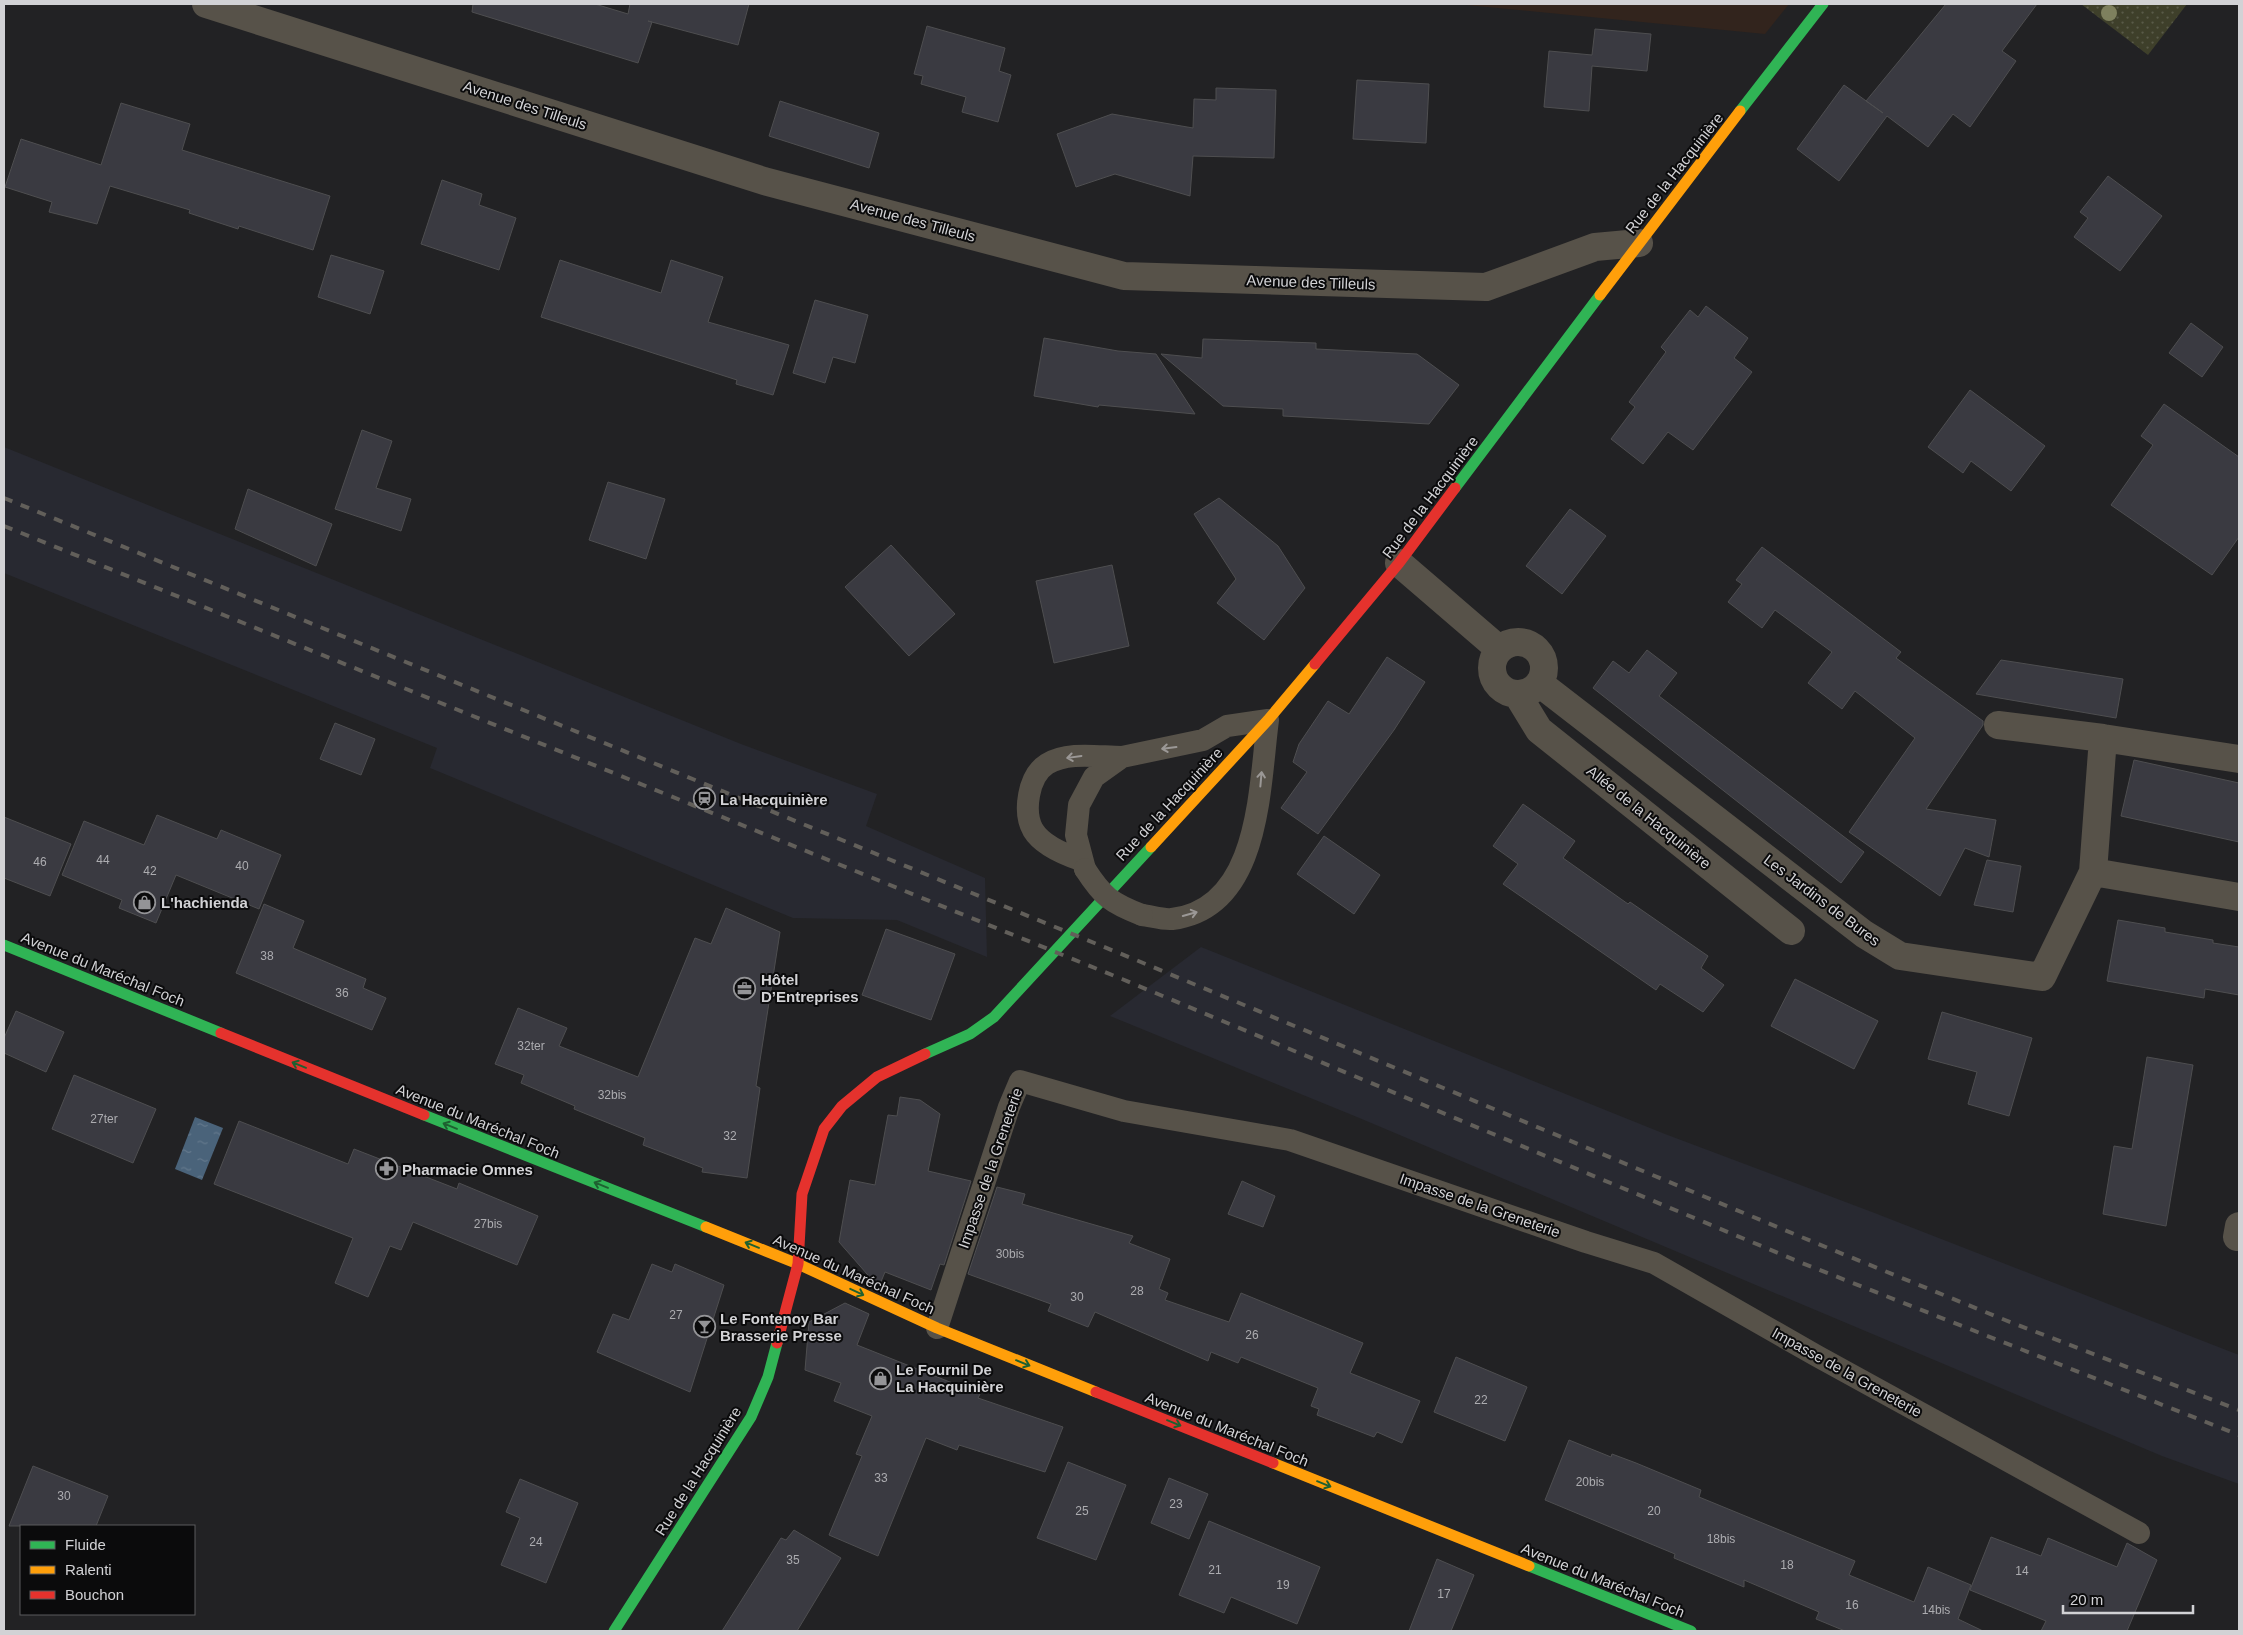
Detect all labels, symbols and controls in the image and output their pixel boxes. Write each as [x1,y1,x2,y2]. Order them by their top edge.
street label: Avenue des Tilleuls [461,77,589,133]
street label: Rue de la Hacquinière [1622,109,1726,237]
street label: Avenue des Tilleuls [849,195,977,245]
street label: Avenue des Tilleuls [1246,271,1376,293]
street label: Rue de la Hacquinière [1379,433,1481,561]
one-way arrow [1162,743,1178,753]
street label: Rue de la Hacquinière [1112,744,1226,864]
one-way arrow [1066,752,1082,762]
street label: Allée de la Hacquinière [1584,762,1714,872]
one-way arrow [1256,771,1266,787]
station icon: La Hacquinière [692,787,716,811]
place label: La Hacquinière [720,791,828,808]
street label: Les Jardins de Bures [1761,851,1883,949]
house number: 44 [96,853,110,867]
house number: 46 [33,855,47,869]
house number: 40 [235,859,249,873]
house number: 42 [143,864,157,878]
shop icon: L'hachienda [133,890,157,914]
place label: L'hachienda [161,894,249,911]
one-way arrow [1181,908,1197,918]
street label: Avenue du Maréchal Foch [19,928,187,1010]
house number: 38 [260,949,274,963]
place label: Hôtel D’Entreprises [761,971,859,1005]
office icon: Hôtel D’Entreprises [733,976,757,1000]
house number: 36 [335,986,349,1000]
house number: 32ter [517,1039,545,1053]
one-way arrow [292,1060,308,1069]
street label: Avenue du Maréchal Foch [394,1080,562,1162]
street label: Impasse de la Greneterie [955,1086,1025,1250]
house number: 32bis [598,1088,626,1102]
house number: 27ter [90,1112,118,1126]
one-way arrow [443,1120,458,1130]
house number: 32 [723,1129,737,1143]
pharmacy icon: Pharmacie Omnes [374,1157,398,1181]
place label: Pharmacie Omnes [402,1161,533,1178]
street label: Impasse de la Greneterie [1398,1170,1562,1240]
one-way arrow [594,1180,609,1190]
house number: 27bis [474,1217,502,1231]
street label: Avenue du Maréchal Foch [771,1231,937,1317]
one-way arrow [745,1240,760,1250]
house number: 30bis [996,1247,1024,1261]
house number: 28 [1130,1284,1144,1298]
one-way arrow [850,1287,865,1297]
house number: 30 [1070,1290,1084,1304]
house number: 27 [669,1308,683,1322]
place label: Le Fontenoy Bar Brasserie Presse [720,1310,842,1344]
bar icon: Le Fontenoy Bar Brasserie Presse [692,1315,716,1339]
street label: Impasse de la Greneterie [1769,1324,1925,1420]
house number: 26 [1245,1328,1259,1342]
one-way arrow [1015,1358,1030,1368]
place label: Le Fournil De La Hacquinière [896,1361,1004,1395]
shop icon: Le Fournil De La Hacquinière [868,1366,892,1390]
street label: Avenue du Maréchal Foch [1143,1388,1311,1470]
house number: 22 [1474,1393,1488,1407]
street label: Rue de la Hacquinière [651,1404,745,1538]
one-way arrow [1166,1419,1181,1429]
house number: 33 [874,1471,888,1485]
house number: 20bis [1576,1475,1604,1489]
one-way arrow [1316,1480,1332,1489]
house number: 30 [57,1489,71,1503]
house number: 23 [1169,1497,1183,1511]
house number: 25 [1075,1504,1089,1518]
house number: 20 [1647,1504,1661,1518]
legend [20,1525,195,1615]
house number: 18bis [1707,1532,1735,1546]
house number: 24 [529,1535,543,1549]
text: Fluide [65,1536,106,1553]
street label: Avenue du Maréchal Foch [1519,1539,1687,1621]
house number: 35 [786,1553,800,1567]
house number: 18 [1780,1558,1794,1572]
text: Ralenti [65,1561,112,1578]
house number: 21 [1208,1563,1222,1577]
house number: 14 [2015,1564,2029,1578]
house number: 19 [1276,1578,1290,1592]
scale bar [2063,1582,2193,1614]
text: Bouchon [65,1586,124,1603]
house number: 17 [1437,1587,1451,1601]
text: 20 m [2070,1591,2103,1608]
house number: 16 [1845,1598,1859,1612]
house number: 14bis [1922,1603,1950,1617]

